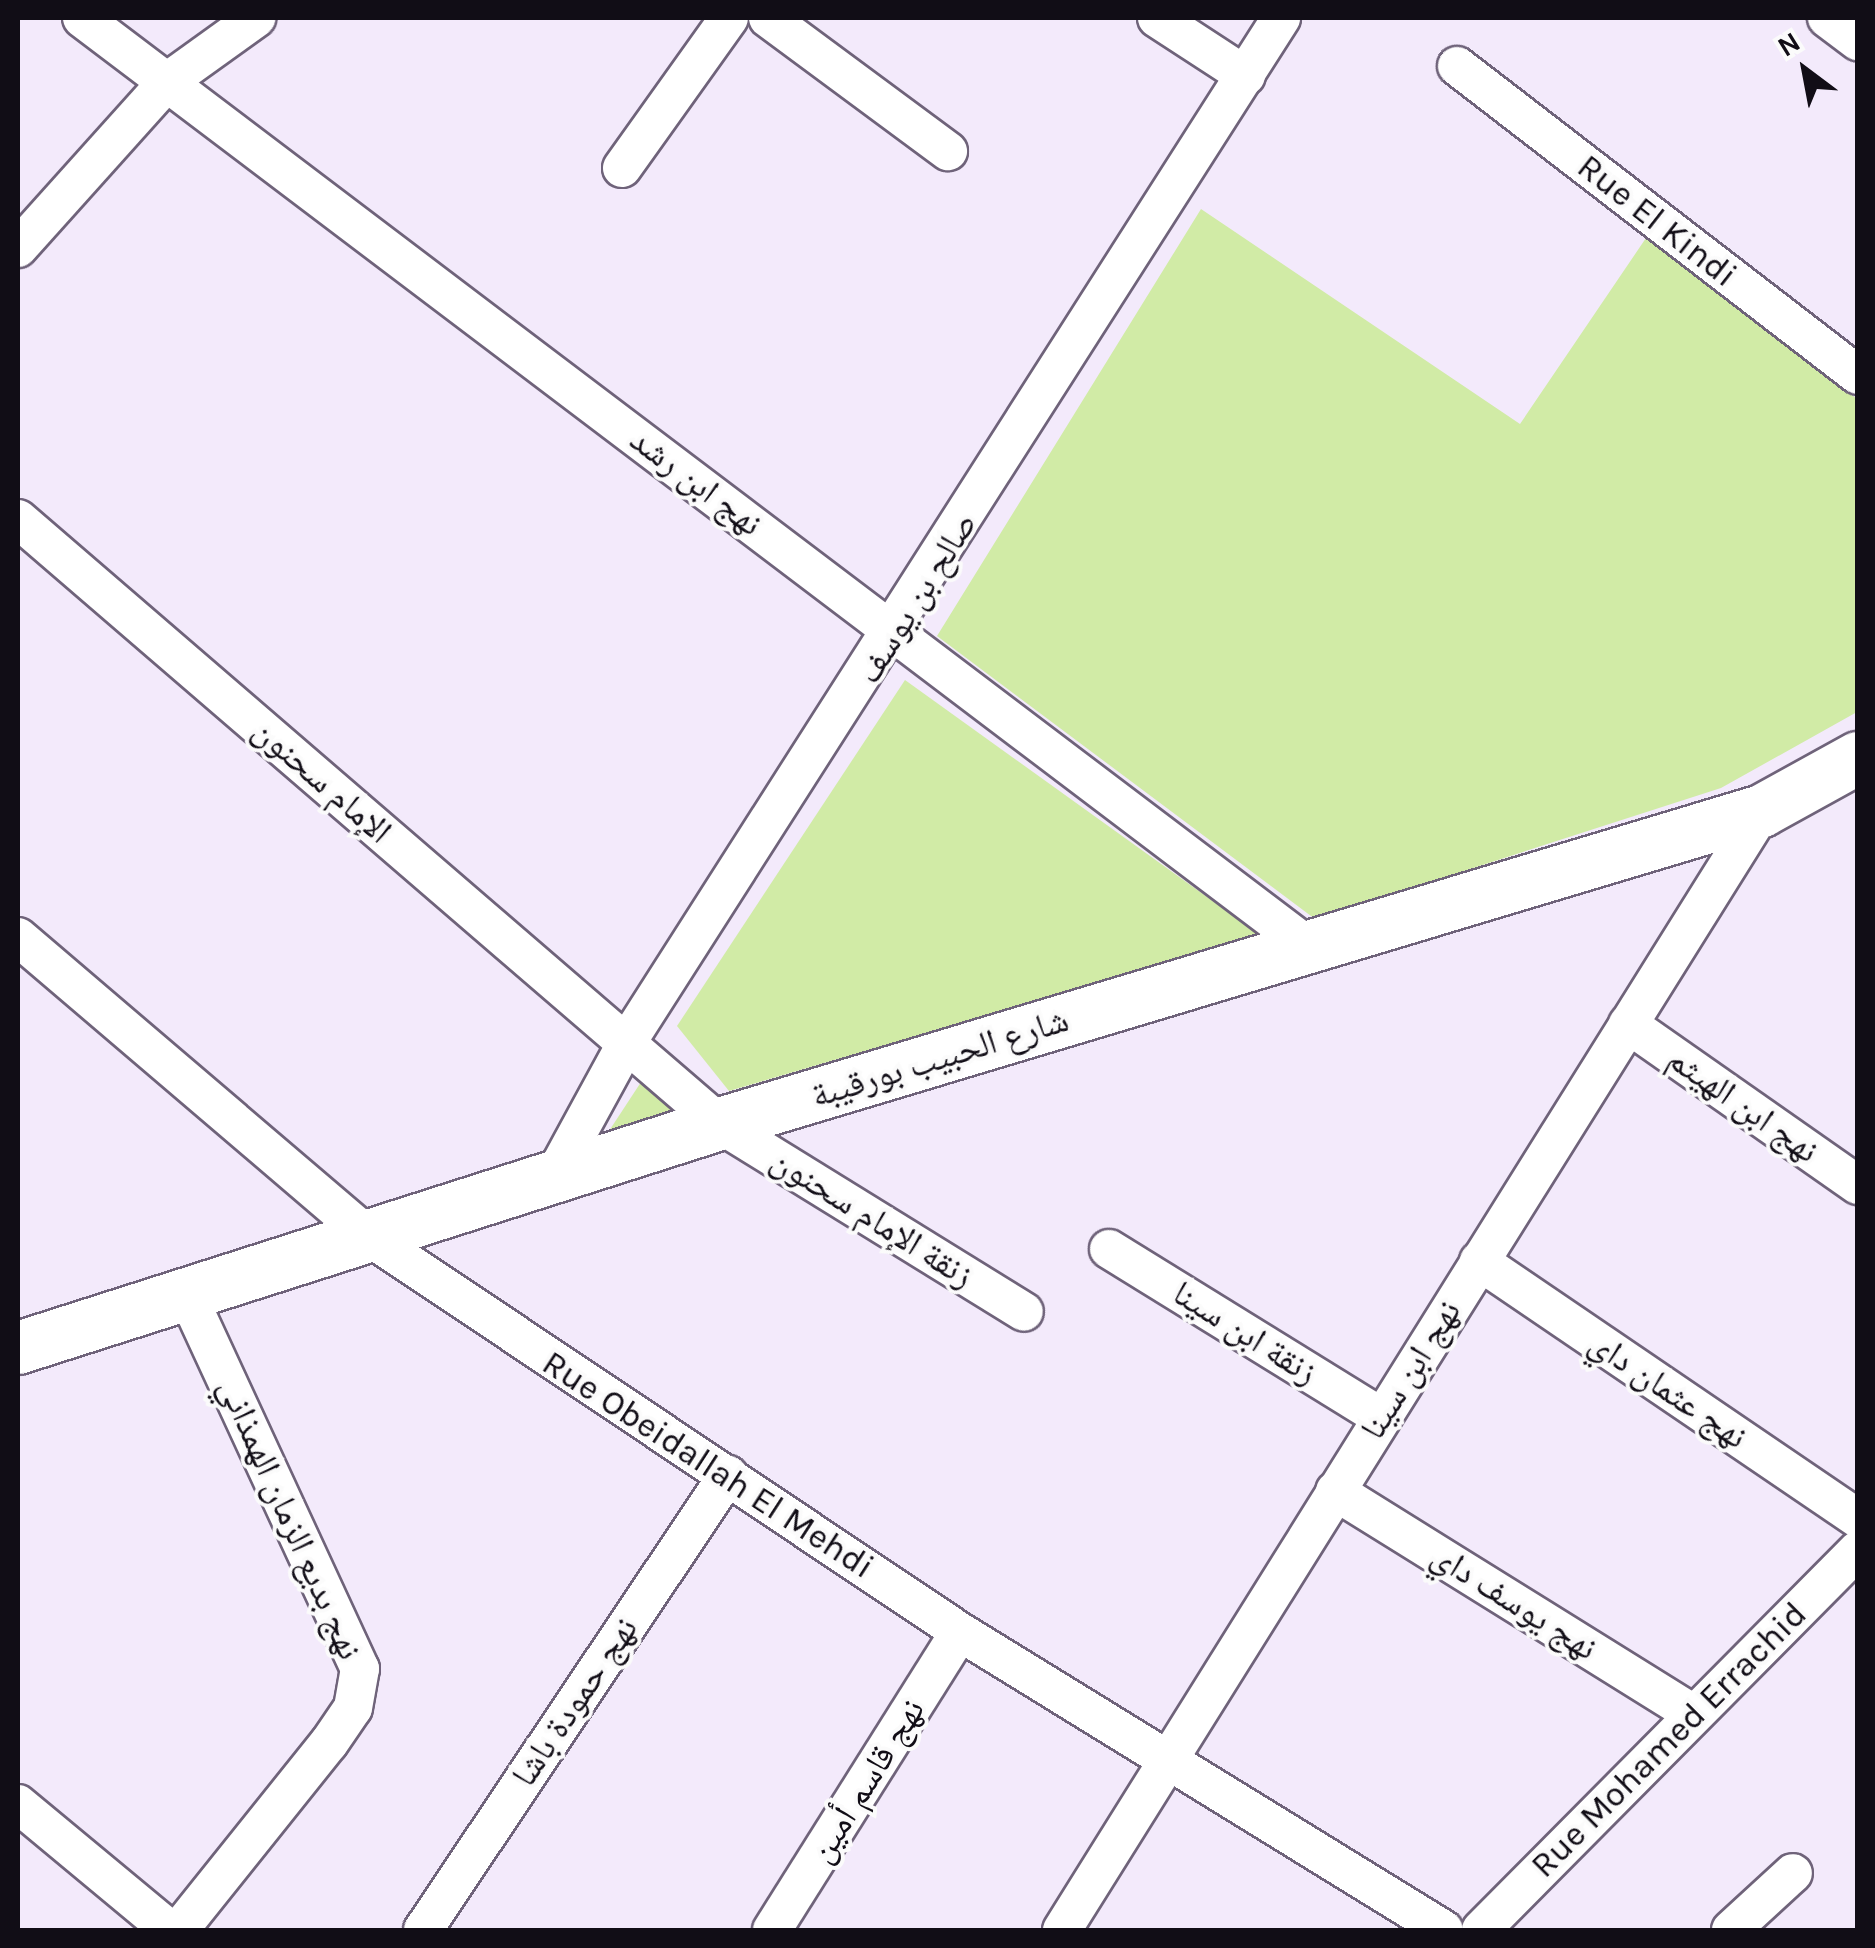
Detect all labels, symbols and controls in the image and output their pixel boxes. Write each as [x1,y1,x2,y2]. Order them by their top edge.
north arrow [1755,20,1855,120]
text: N [1772,25,1806,63]
street label: Rue El Kindi [1569,146,1745,296]
street label: نهج ابن رشد [622,419,770,545]
street label: صالح بن يوسف [848,505,986,691]
street label: الإمام سحنون [244,709,400,853]
street label: شارع الحبيب بورقيبة [806,999,1074,1117]
street label: نهج ابن الهيثم [1660,1038,1826,1172]
street label: زنقة الإمام سحنون [763,1139,981,1297]
street label: زنقة ابن سينا [1165,1272,1325,1394]
street label: نهج ابن سينا [1352,1293,1470,1447]
street label: نهج عثمان داي [1581,1322,1755,1458]
street label: Rue Obeidallah El Mehdi [534,1342,882,1588]
street label: نهج بديع الزمان الهمذاني [209,1372,371,1666]
street label: نهج يوسف داي [1423,1535,1605,1669]
street label: Rue Mohamed Errachid [1522,1593,1816,1887]
street label: نهج حمودة باشا [503,1609,647,1795]
street label: نهج قاسم أمين [800,1691,934,1871]

